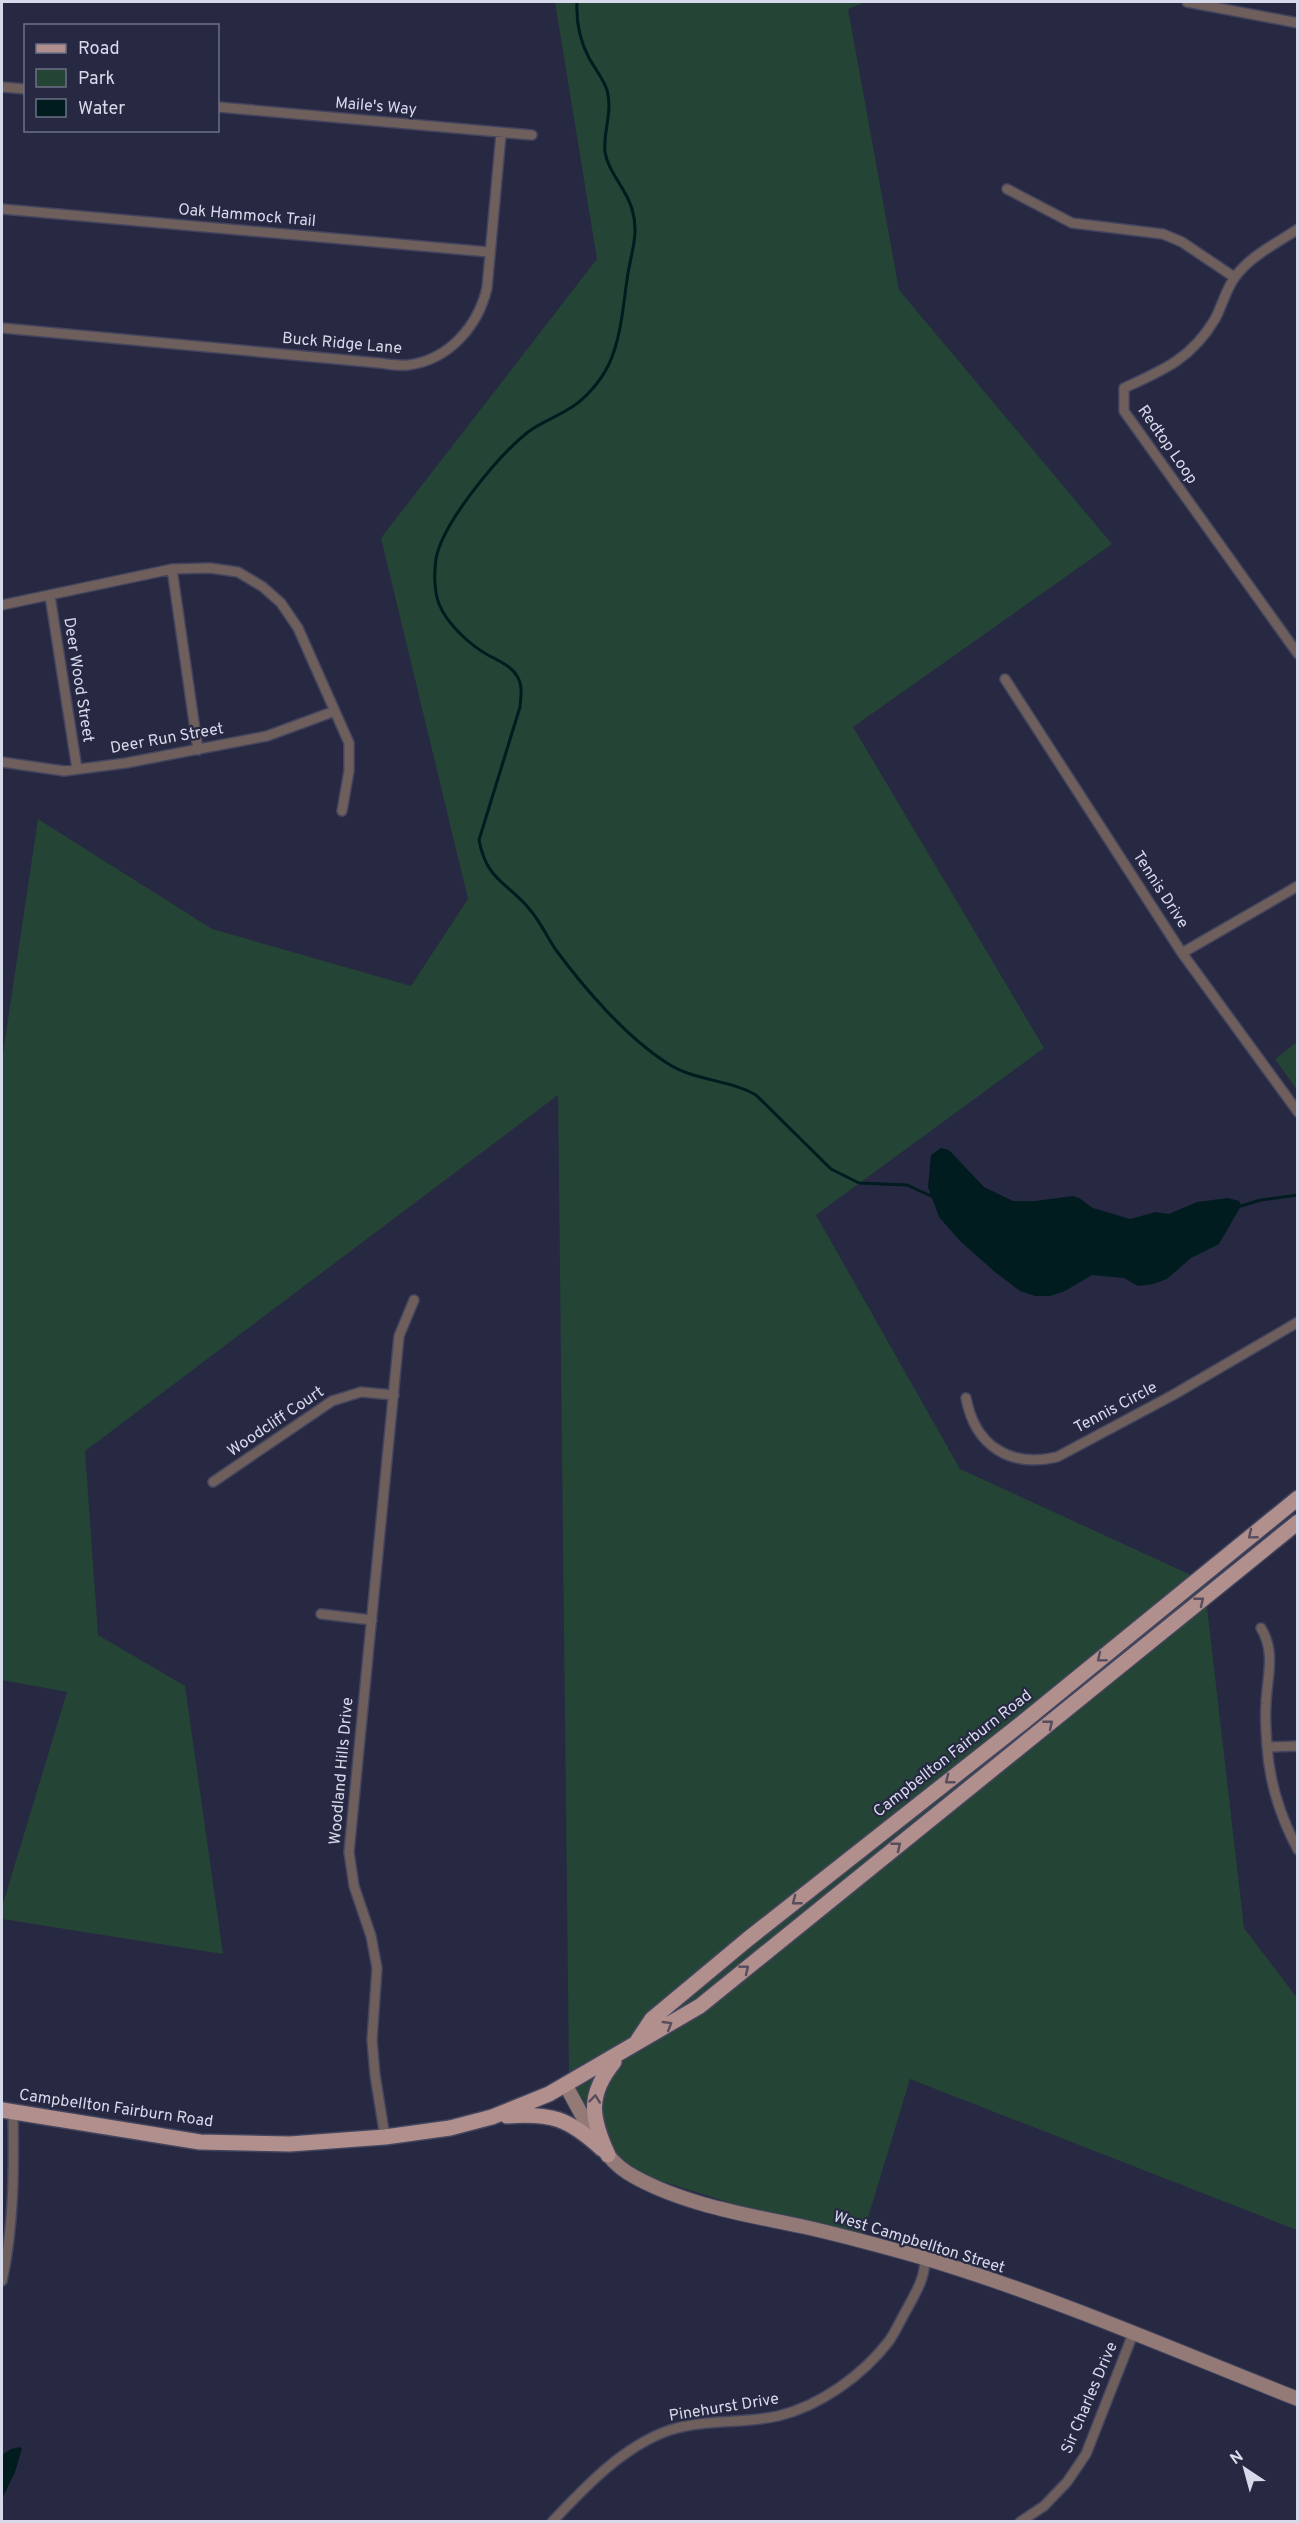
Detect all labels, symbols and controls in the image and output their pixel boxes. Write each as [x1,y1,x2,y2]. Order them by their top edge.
legend [24,24,219,132]
text: Road [78,38,120,61]
text: Park [78,68,115,91]
street label: Maile's Way [334,93,418,121]
text: Water [78,98,125,121]
street label: Oak Hammock Trail [177,200,317,232]
street label: Buck Ridge Lane [281,329,403,359]
street label: Redtop Loop [1133,402,1201,488]
street label: Deer Wood Street [58,616,98,744]
street label: Deer Run Street [109,719,225,759]
street label: Tennis Drive [1128,848,1192,932]
street label: Tennis Circle [1071,1378,1161,1438]
street label: Woodcliff Court [224,1382,328,1462]
one-way arrow [1248,1528,1259,1539]
one-way arrow [1193,1598,1204,1609]
one-way arrow [1097,1651,1108,1662]
street label: Campbellton Fairburn Road [870,1686,1036,1822]
street label: Woodland Hills Drive [326,1696,358,1846]
one-way arrow [1042,1720,1053,1731]
one-way arrow [945,1773,956,1784]
one-way arrow [890,1843,901,1854]
one-way arrow [792,1893,803,1904]
one-way arrow [738,1965,749,1976]
one-way arrow [662,2020,672,2032]
street label: Campbellton Fairburn Road [18,2085,214,2133]
one-way arrow [589,2094,601,2104]
street label: West Campbellton Street [831,2207,1007,2279]
street label: Sir Charles Drive [1057,2339,1123,2457]
street label: Pinehurst Drive [667,2389,781,2427]
north arrow [1215,2439,1275,2499]
text: N [1227,2447,1248,2470]

